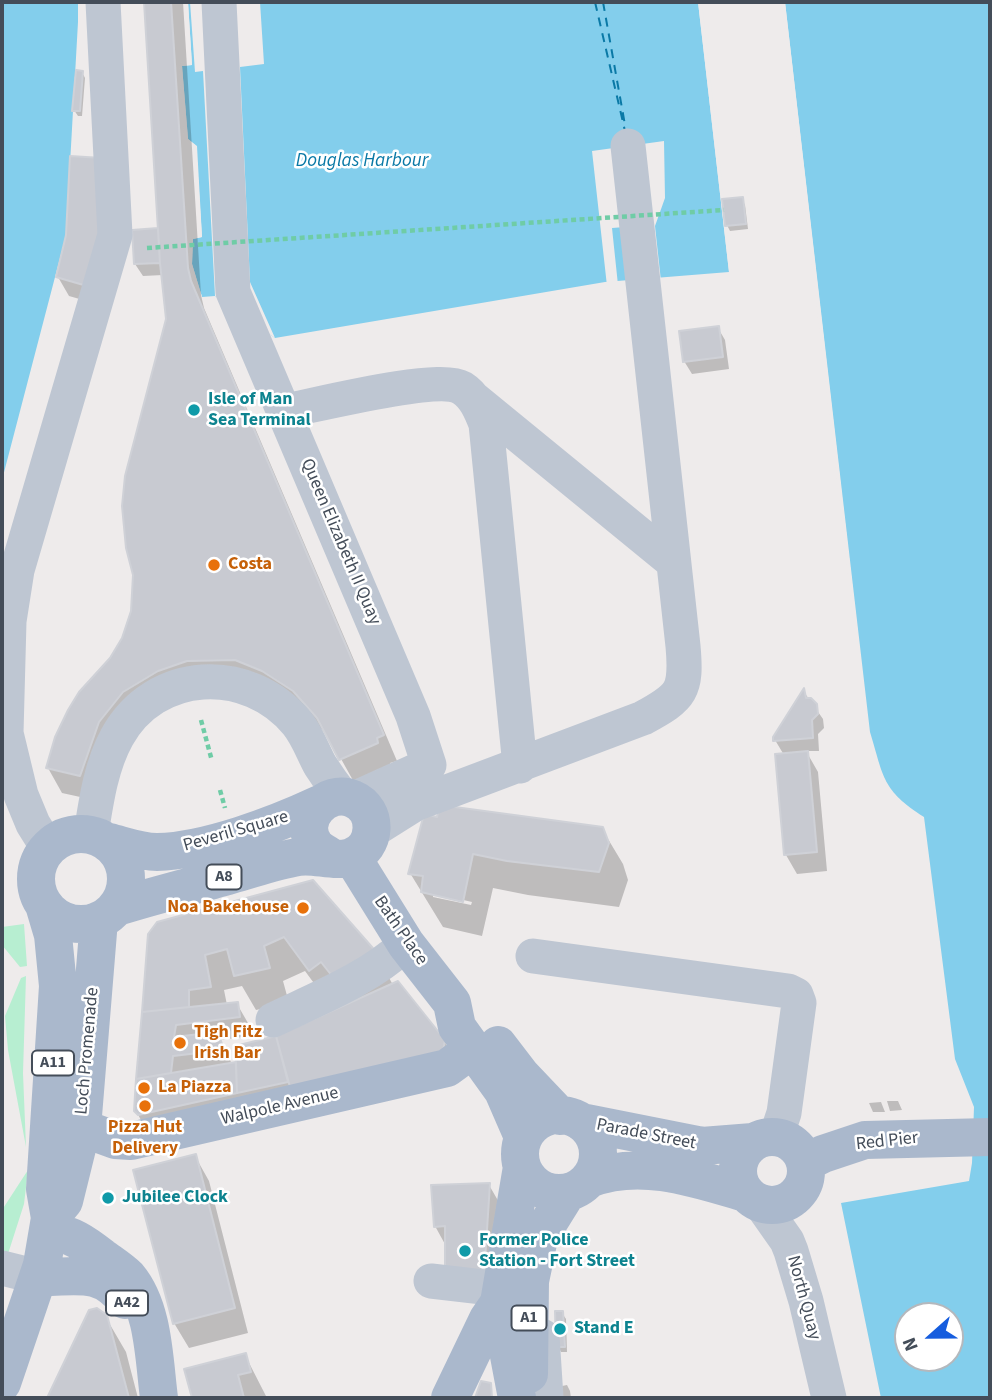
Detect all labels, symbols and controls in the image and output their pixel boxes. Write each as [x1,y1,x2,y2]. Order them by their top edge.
water label: Douglas Harbour [296,151,428,173]
place label: Isle of Man Sea Terminal [208,389,311,432]
marker: Isle of Man Sea Terminal [186,402,202,418]
street label: Queen Elizabeth II Quay [295,456,385,628]
place label: Costa [228,554,272,576]
marker: Costa [206,557,222,573]
street label: Peveril Square [181,807,291,857]
road number: A8 [206,864,242,890]
street label: Bath Place [368,892,432,970]
place label: Noa Bakehouse [167,897,289,919]
marker: Noa Bakehouse [295,900,311,916]
street label: Loch Promenade [72,987,104,1115]
place label: Tigh Fitz Irish Bar [194,1022,262,1064]
marker: Tigh Fitz Irish Bar [172,1035,188,1051]
road number: A11 [32,1050,74,1076]
place label: La Piazza [158,1077,231,1099]
marker: La Piazza [136,1080,152,1096]
street label: Walpole Avenue [219,1083,341,1131]
marker: Pizza Hut Delivery [137,1098,153,1114]
street label: Parade Street [594,1115,698,1155]
place label: Pizza Hut Delivery [108,1117,182,1160]
street label: Red Pier [855,1128,919,1156]
place label: Jubilee Clock [122,1187,228,1209]
marker: Jubilee Clock [100,1190,116,1206]
place label: Former Police Station - Fort Street [479,1230,635,1272]
marker: Former Police Station - Fort Street [457,1243,473,1259]
street label: North Quay [781,1254,825,1342]
road number: A42 [106,1290,148,1316]
north arrow [894,1302,964,1372]
road number: A1 [512,1306,546,1330]
place label: Stand E [574,1318,634,1340]
marker: Stand E [552,1321,568,1337]
text: N [896,1333,926,1355]

